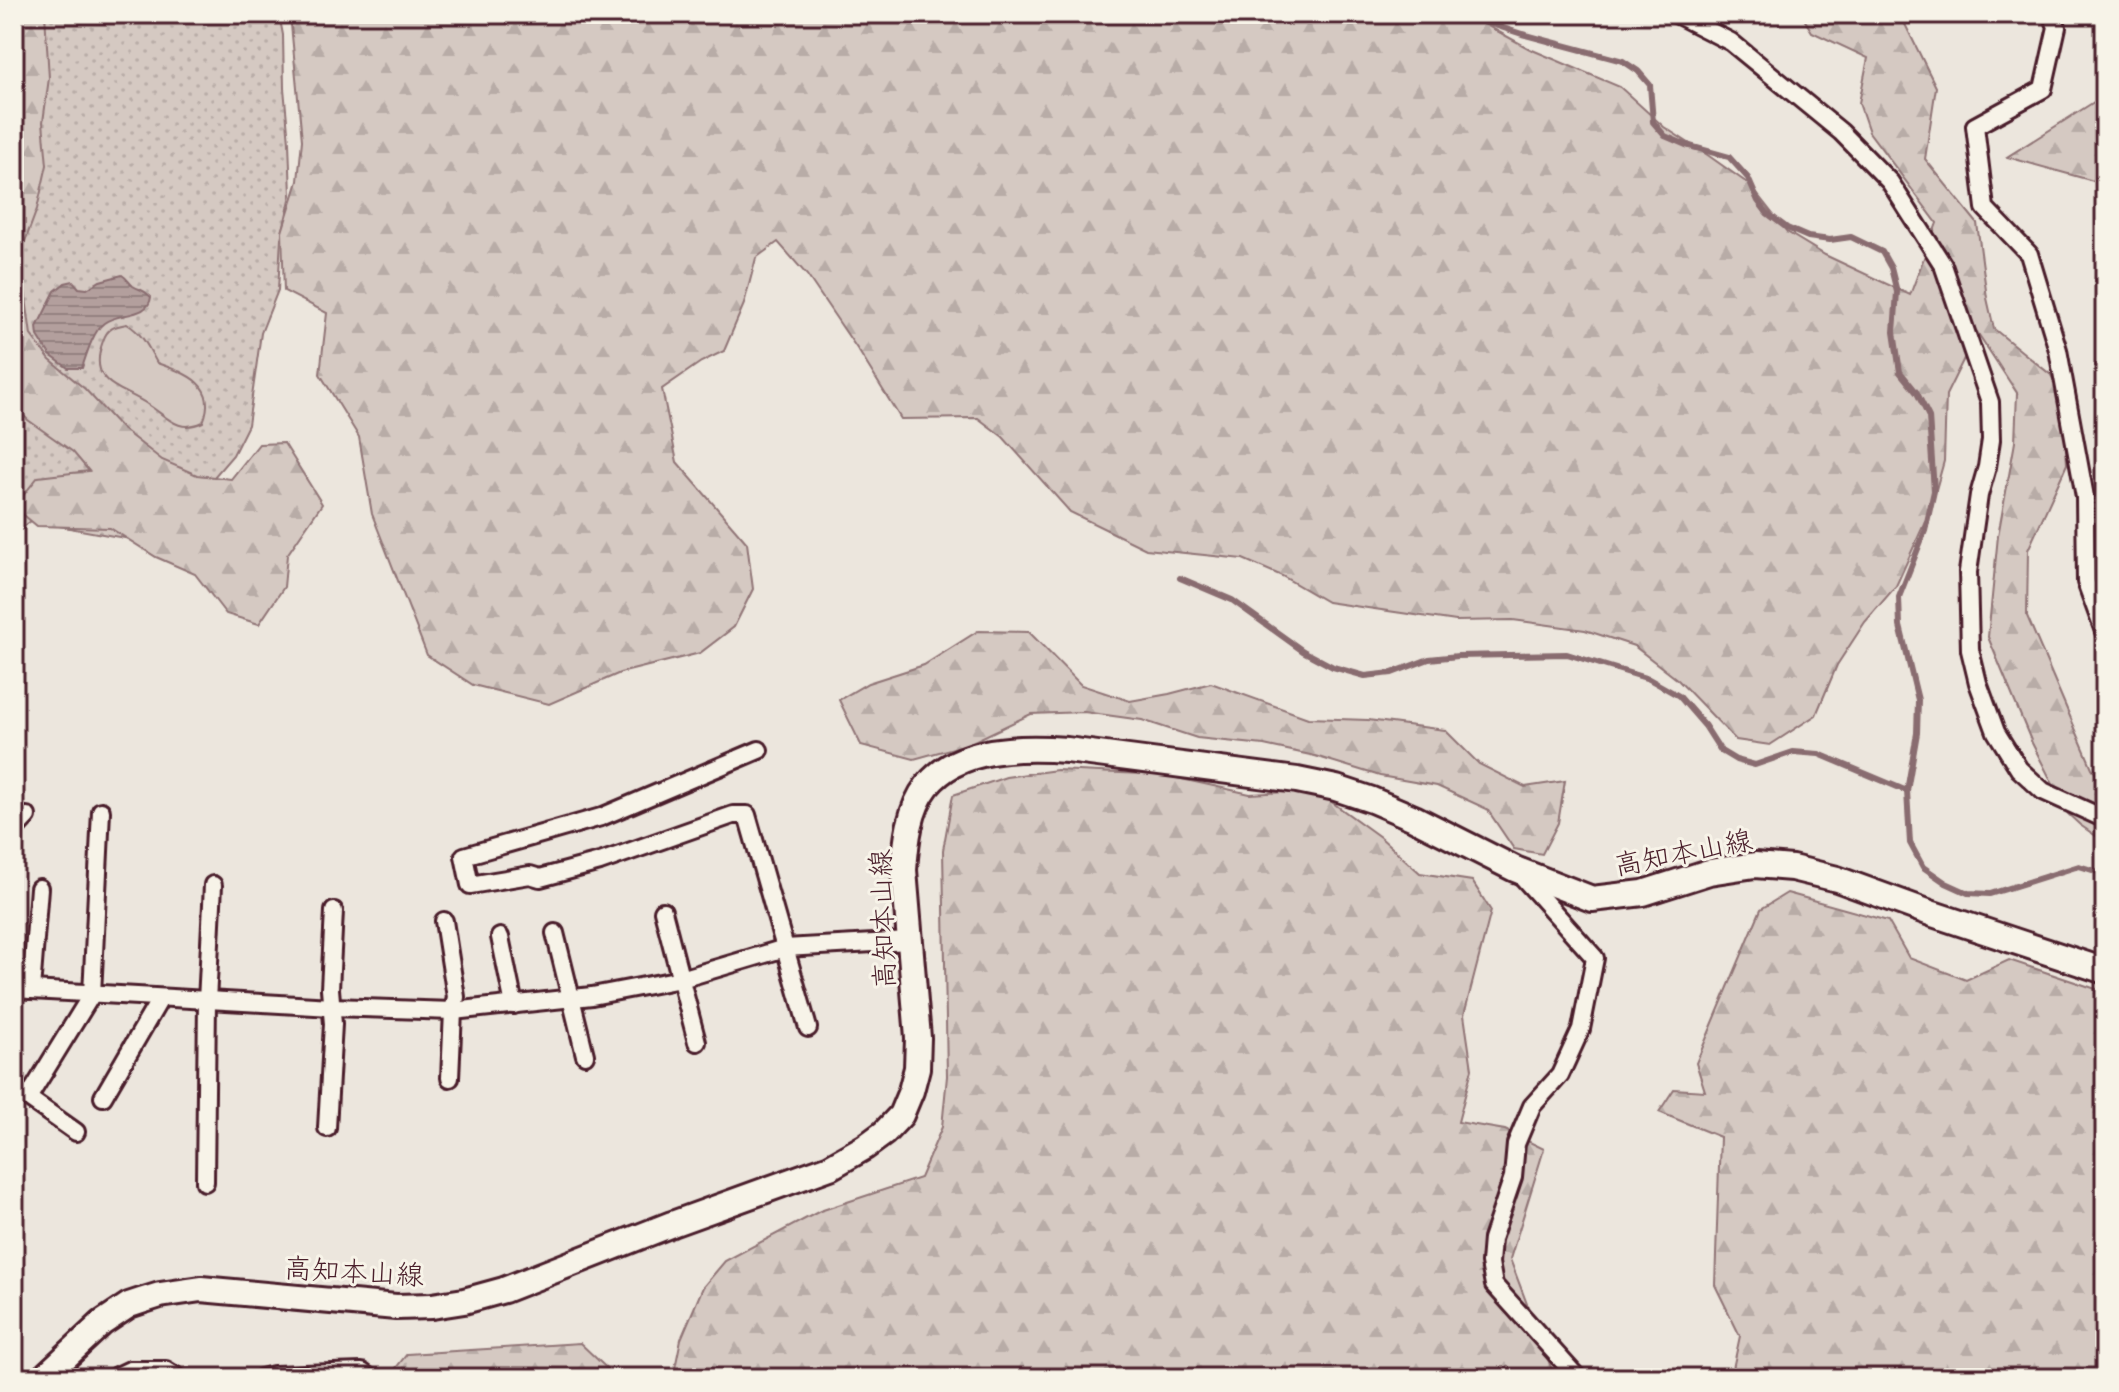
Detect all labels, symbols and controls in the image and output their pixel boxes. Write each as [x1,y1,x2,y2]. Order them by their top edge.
street label: 高知本山線 [1611,822,1755,882]
street label: 高知本山線 [863,848,901,990]
street label: 高知本山線 [283,1250,425,1292]

